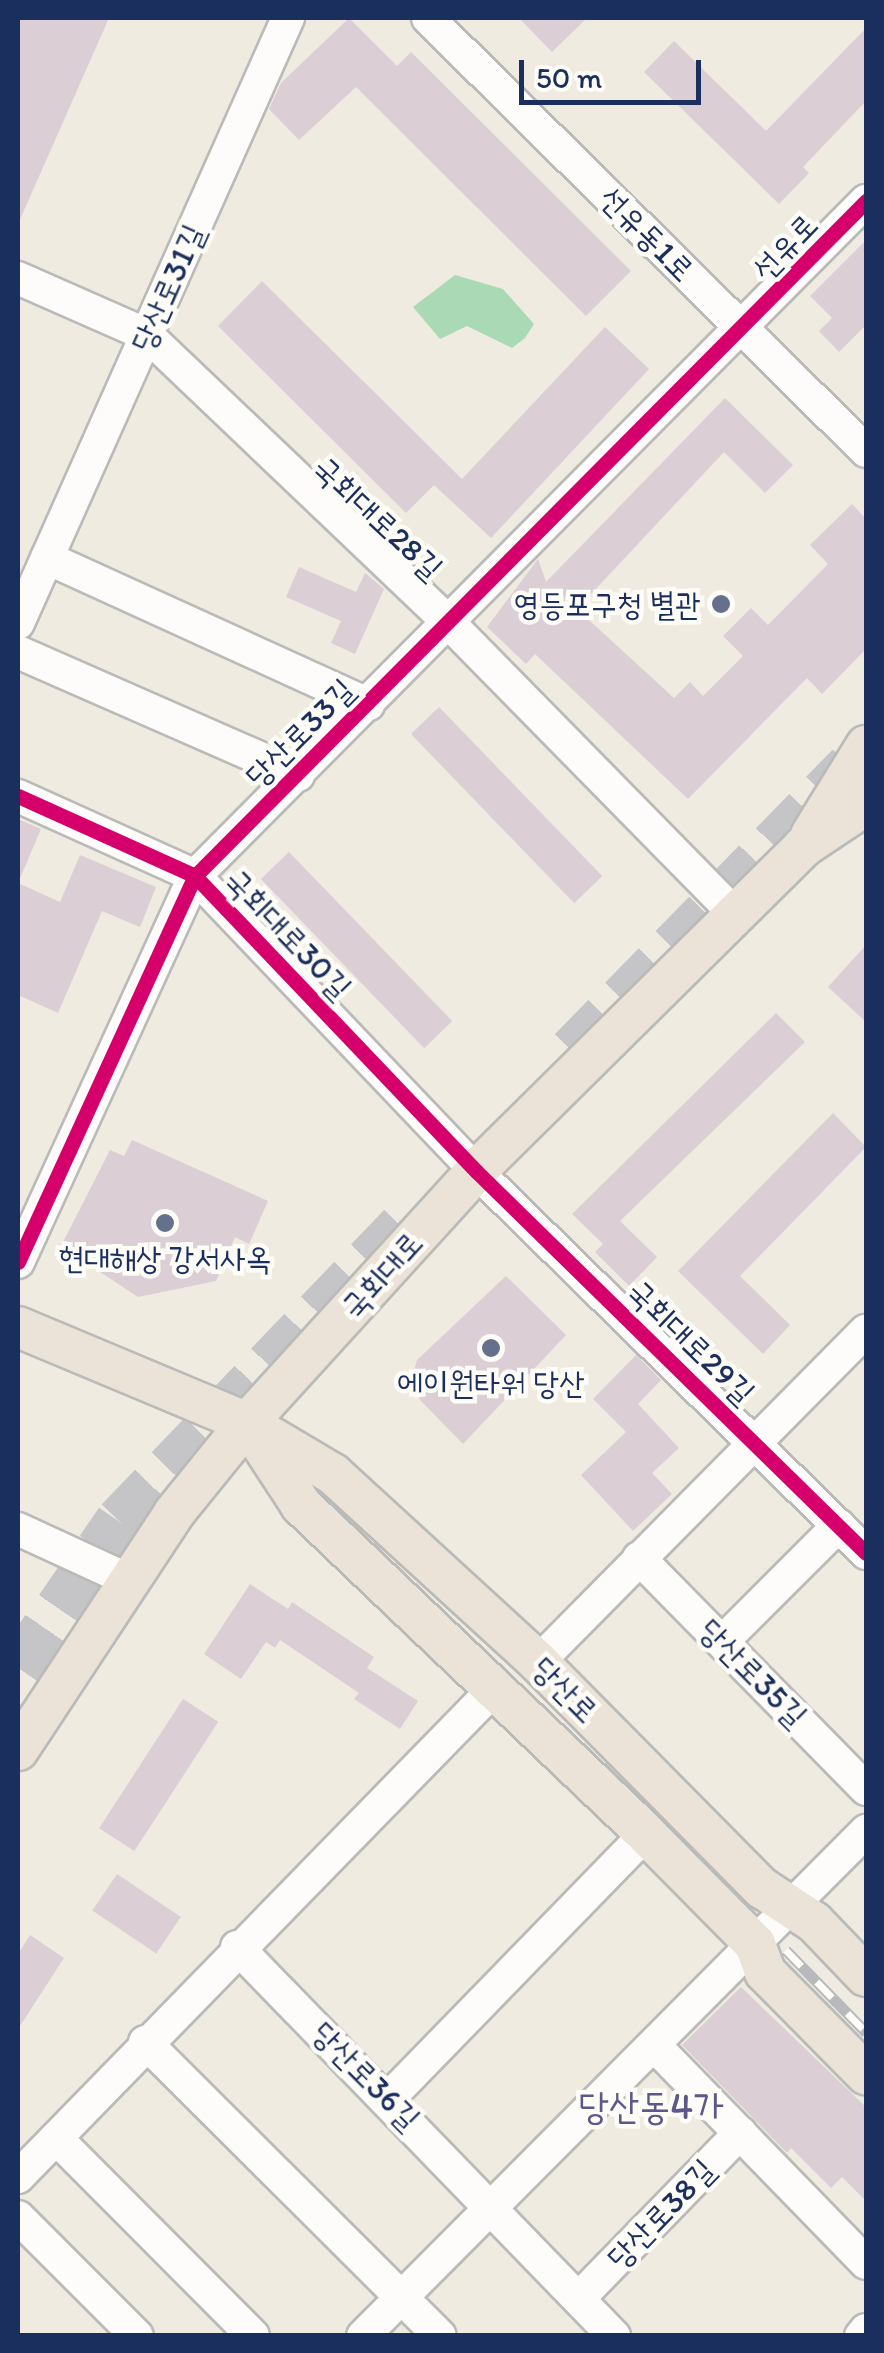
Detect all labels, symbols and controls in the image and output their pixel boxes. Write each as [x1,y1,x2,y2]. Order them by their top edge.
scale bar [524,40,706,102]
text: 50 m [536,59,602,96]
street label: 선유동1로 [592,179,702,289]
street label: 선유로 [744,206,826,288]
street label: 당산로31길 [123,218,213,358]
street label: 국회대로28길 [305,448,451,588]
place label: 영등포구청 별관 [514,585,701,623]
marker: 영등포구청 별관 [710,593,732,615]
street label: 당산로33길 [238,671,362,795]
street label: 국회대로30길 [217,861,359,1007]
marker: 현대해상 강서사옥 [154,1212,176,1234]
street label: 국회대로 [333,1224,431,1326]
place label: 현대해상 강서사옥 [58,1239,272,1277]
street label: 국회대로29길 [619,1272,763,1412]
marker: 에이원타워 당산 [480,1337,502,1359]
place label: 에이원타워 당산 [397,1364,585,1402]
street label: 당산로35길 [691,1611,815,1735]
street label: 당산로 [524,1649,606,1731]
street label: 당산로36길 [304,2014,428,2138]
district label: 당산동4가 [578,2084,724,2130]
street label: 당산로38길 [599,2151,723,2277]

